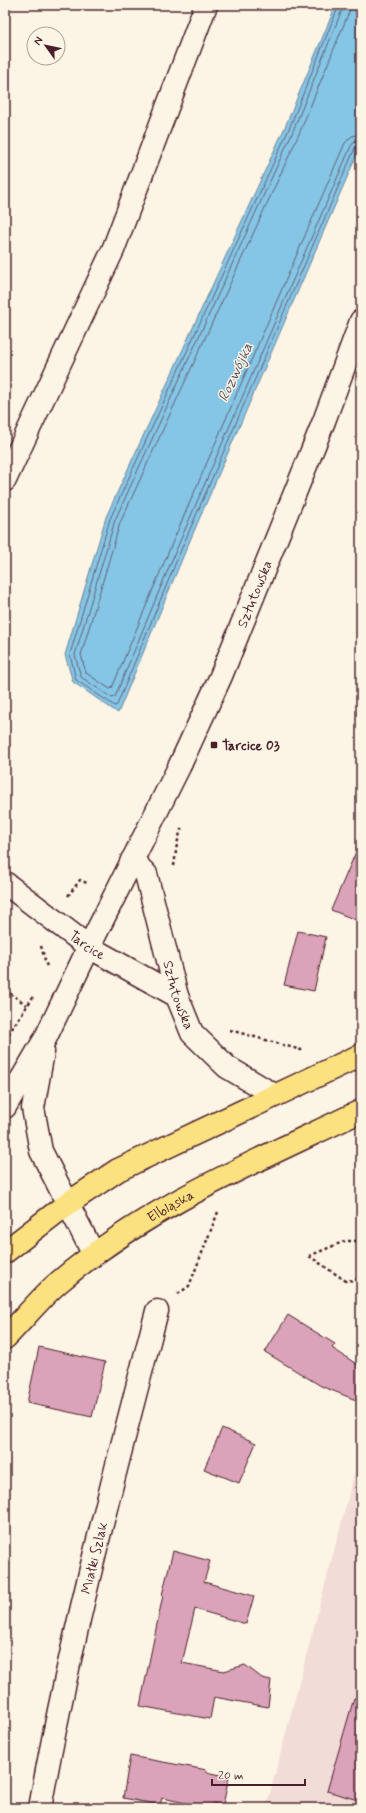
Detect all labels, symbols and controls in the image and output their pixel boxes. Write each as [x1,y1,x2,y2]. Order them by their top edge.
north arrow [26,26,66,66]
text: N [31,34,46,48]
water label: Rozwójka [214,340,258,405]
street label: Sztutowska [233,558,277,631]
place label: Tarcice 03 [222,737,280,755]
marker: Tarcice 03 [209,740,219,750]
street label: Tarcice [65,927,109,964]
street label: Sztutowska [158,959,198,1032]
street label: Elbląska [144,1186,197,1227]
street label: Miałki Szlak [77,1520,112,1596]
scale bar [212,1761,305,1787]
text: 20 m [218,1768,244,1784]

